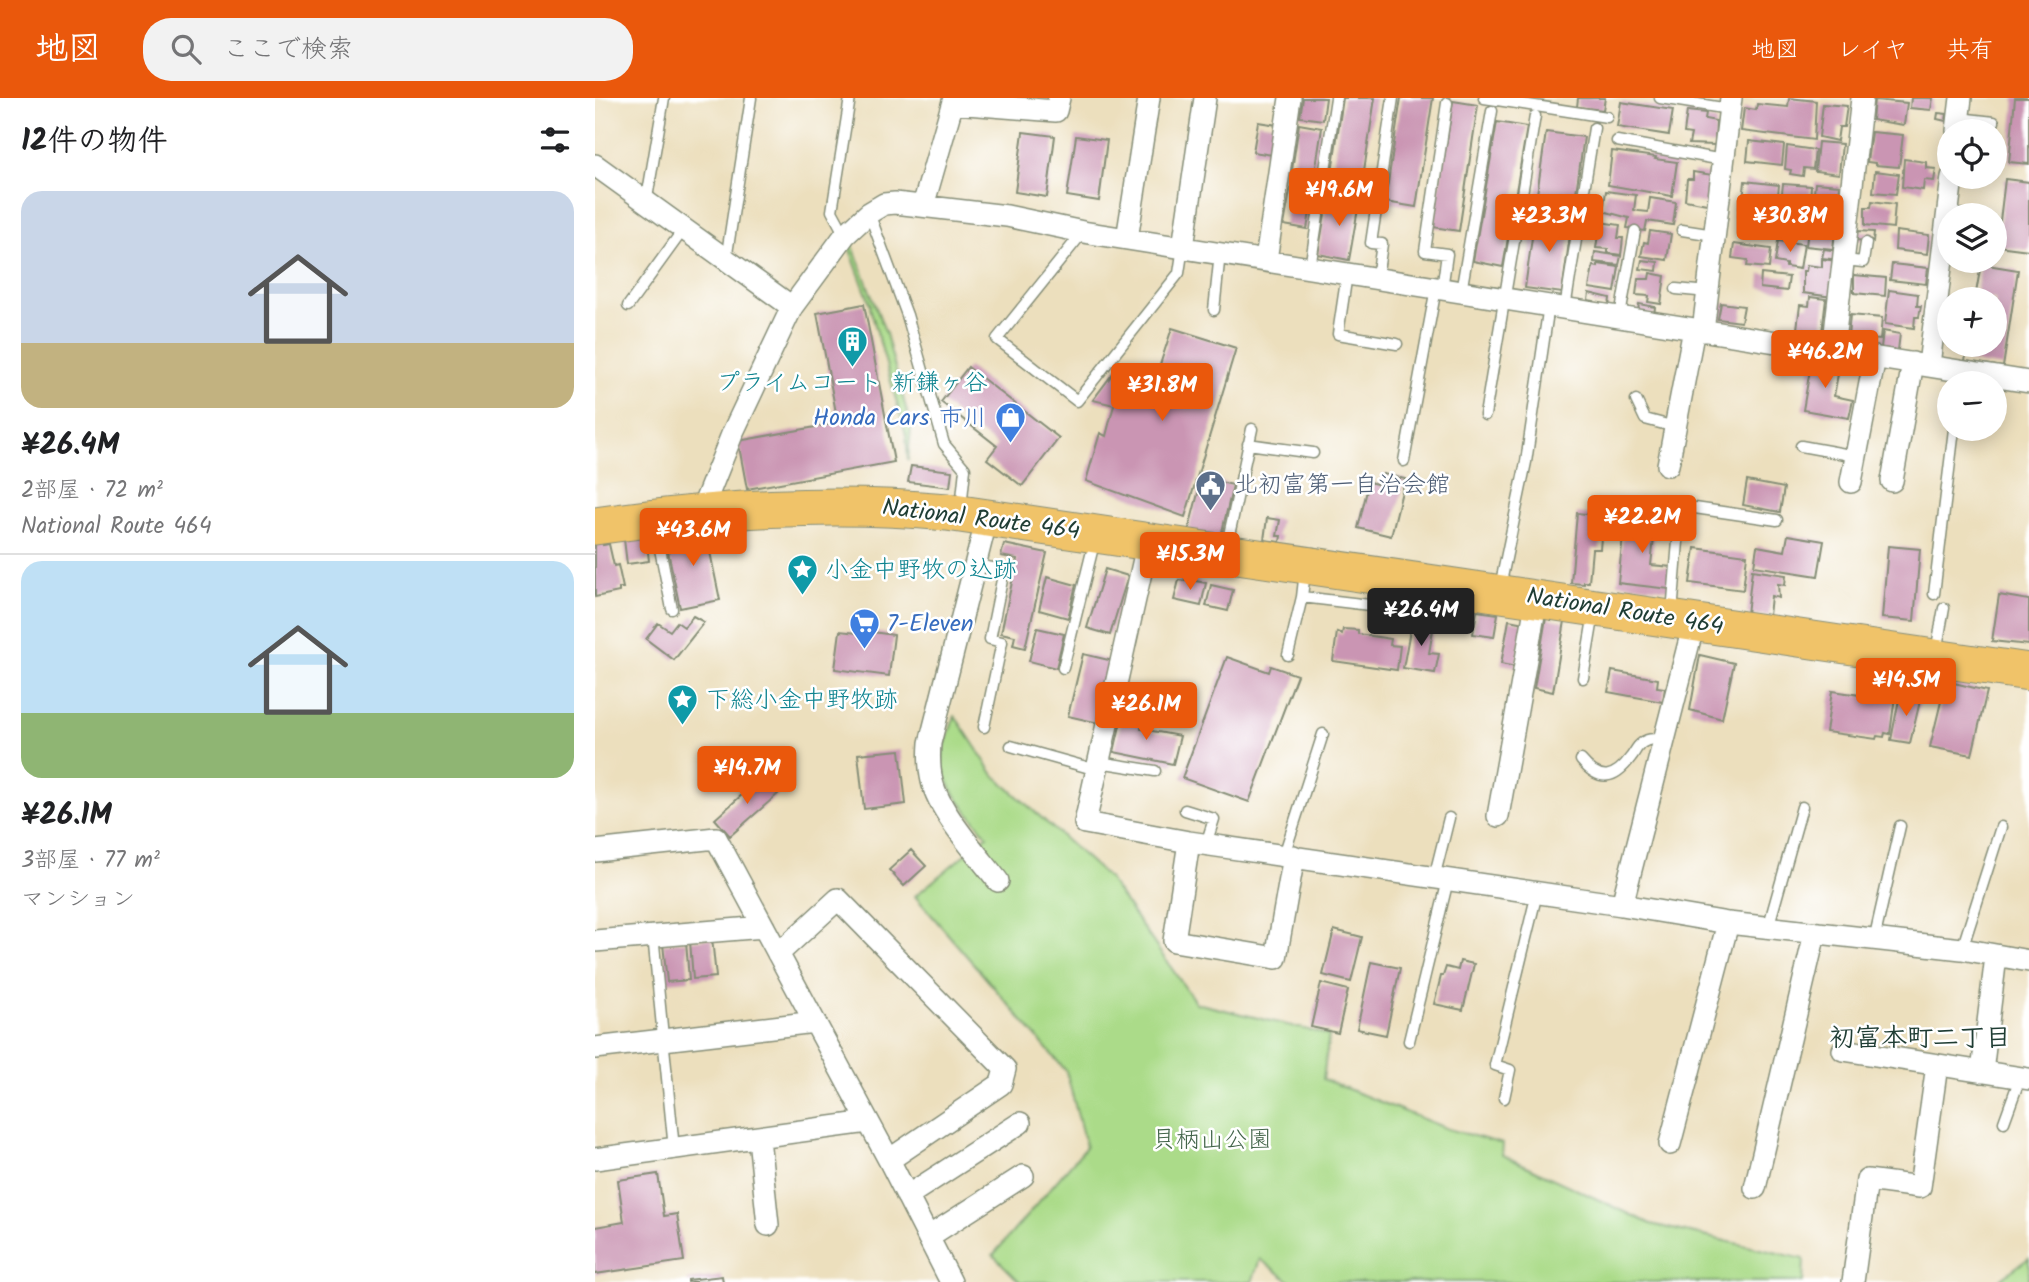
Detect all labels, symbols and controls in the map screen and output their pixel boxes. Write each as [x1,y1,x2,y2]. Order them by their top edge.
search box [143,18,633,81]
text: 地図 [35,24,101,77]
text: ここで検索 [223,29,353,71]
icon: search [167,30,205,68]
text: 地図 [1751,31,1799,70]
text: レイヤ [1837,31,1908,70]
text: 共有 [1946,31,1994,70]
text: 12件の物件 [21,118,168,166]
map controls [1937,119,2007,441]
button: locate [1937,119,2007,189]
icon: filters [536,121,574,159]
pin: ¥19.6M [1282,169,1396,228]
text: ¥19.6M [1305,173,1373,209]
pin: ¥23.3M [1492,194,1606,254]
pin: ¥30.8M [1733,194,1847,254]
text: ¥23.3M [1511,199,1587,235]
text: ¥30.8M [1753,199,1827,235]
button: layers [1937,203,2007,273]
icon: home [235,236,361,362]
button: + [1937,287,2007,357]
building icon: プライムコート 新鎌ヶ谷 [835,324,869,368]
pin: ¥46.2M [1768,330,1882,390]
text: ¥46.2M [1787,335,1863,371]
place label: プライムコート 新鎌ヶ谷 [716,364,988,403]
pin: ¥31.8M [1105,364,1219,423]
text: ¥31.8M [1127,368,1197,404]
button: − [1937,371,2007,441]
place label: Honda Cars 市川 [813,399,987,438]
shop icon: Honda Cars 市川 [993,401,1027,445]
text: ¥26.4M [21,422,119,470]
place label: 北初富第一自治会館 [1234,466,1450,505]
public building icon: 北初富第一自治会館 [1194,468,1228,512]
text: 2部屋 · 72 m² [21,473,163,509]
street label: National Route 464 [880,489,1082,551]
pin: ¥22.2M [1585,496,1699,555]
text: ¥22.2M [1603,500,1681,536]
pin: ¥43.6M [636,508,750,568]
text: National Route 464 [21,509,212,545]
text: ¥43.6M [656,513,730,549]
pin: ¥15.3M [1133,532,1247,592]
text: ¥15.3M [1156,537,1224,573]
place label: 小金中野牧の込跡 [825,551,1017,590]
place icon: 小金中野牧の込跡 [785,553,819,597]
street label: National Route 464 [1524,577,1726,647]
pin: ¥26.4M [1364,588,1478,648]
text: ¥26.4M [1383,593,1459,629]
place label: 7-Eleven [887,605,974,644]
icon: home [235,607,361,733]
supermarket icon: 7-Eleven [847,607,881,651]
pin: ¥14.5M [1849,658,1963,718]
text: ¥14.5M [1872,663,1940,699]
place label: 下総小金中野牧跡 [706,681,898,720]
pin: ¥26.1M [1089,682,1203,742]
place icon: 下総小金中野牧跡 [666,683,700,727]
text: ¥26.1M [1111,687,1181,723]
pin: ¥14.7M [690,746,804,806]
text: ¥14.7M [713,751,781,787]
text: ¥26.1M [21,792,112,840]
text: 3部屋 · 77 m² [21,843,160,879]
text: マンション [21,882,135,918]
district label: 初富本町二丁目 [1829,1018,2011,1060]
park label: 貝柄山公園 [1152,1121,1272,1160]

